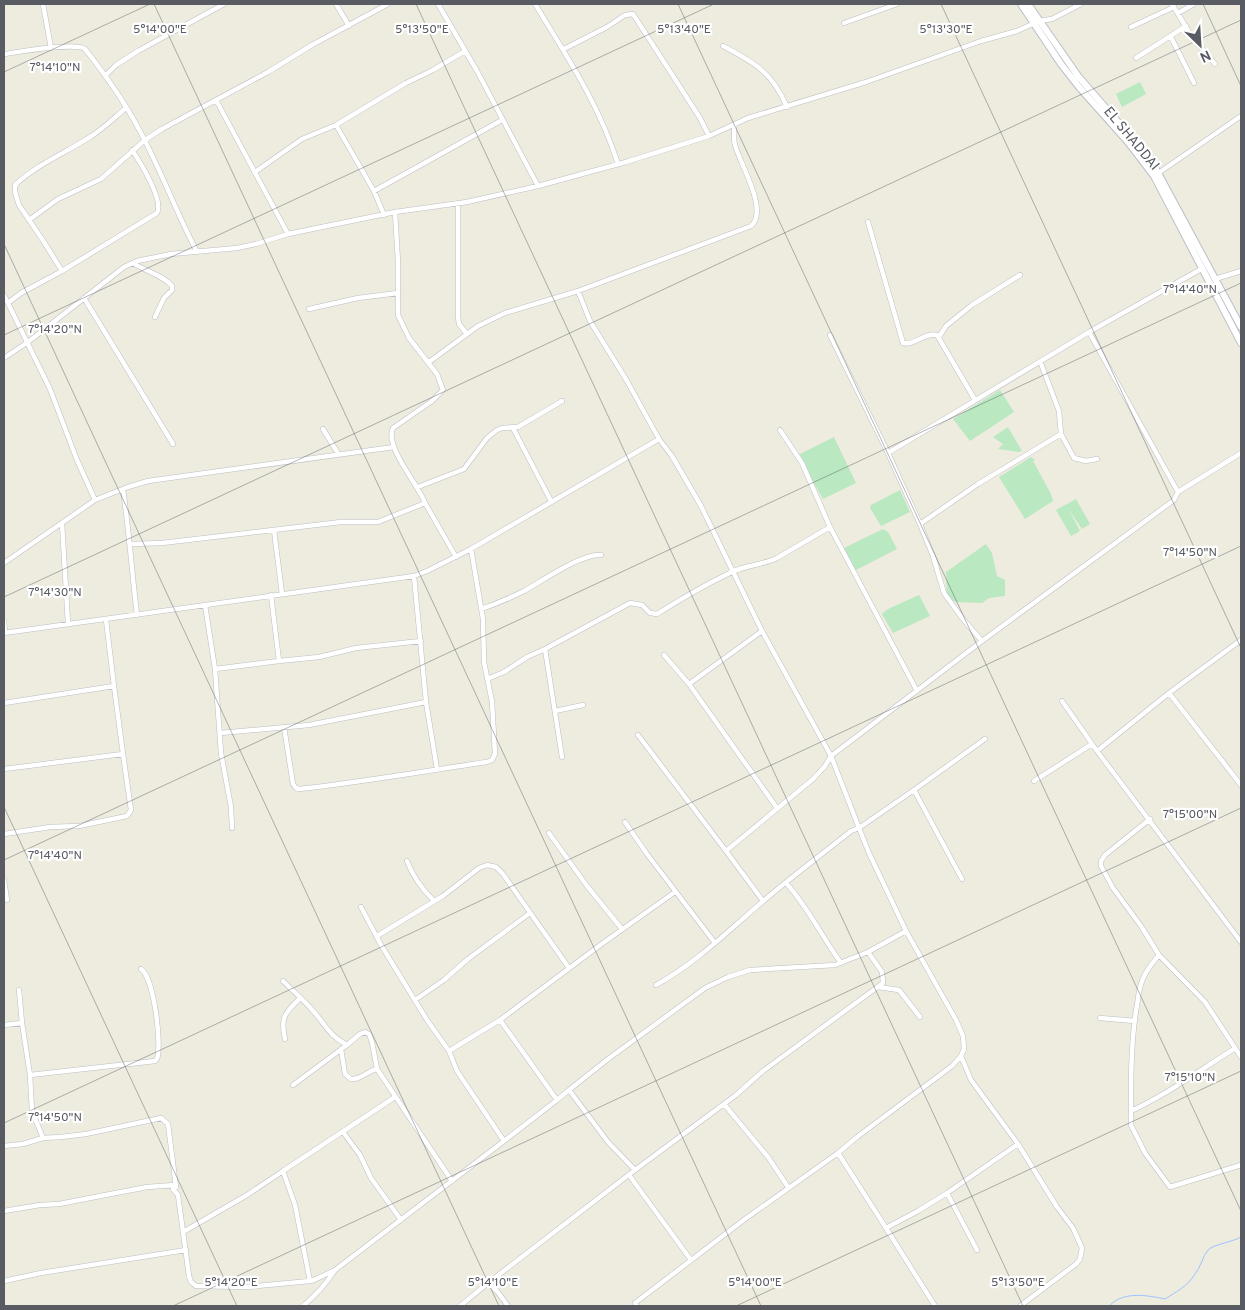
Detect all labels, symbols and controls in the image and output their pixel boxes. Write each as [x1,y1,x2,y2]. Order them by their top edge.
north arrow [1175,20,1225,70]
text: 5°14'00"E [133,22,187,38]
text: 5°13'50"E [395,22,449,38]
text: 5°13'40"E [657,22,711,38]
text: 5°13'30"E [919,22,973,38]
text: N [1197,46,1213,65]
text: 7°14'10"N [30,60,80,76]
street label: EL SHADDAI [1099,104,1163,174]
text: 7°14'40"N [1163,282,1217,298]
text: 7°14'20"N [28,322,82,338]
text: 7°14'50"N [1163,545,1217,561]
text: 7°14'30"N [28,585,82,601]
text: 7°15'00"N [1163,807,1217,823]
text: 7°14'40"N [28,848,82,864]
text: 7°15'10"N [1164,1070,1216,1086]
text: 7°14'50"N [28,1110,82,1126]
text: 5°14'20"E [204,1275,258,1291]
text: 5°14'10"E [468,1275,518,1291]
text: 5°14'00"E [728,1275,782,1291]
text: 5°13'50"E [991,1275,1045,1291]

